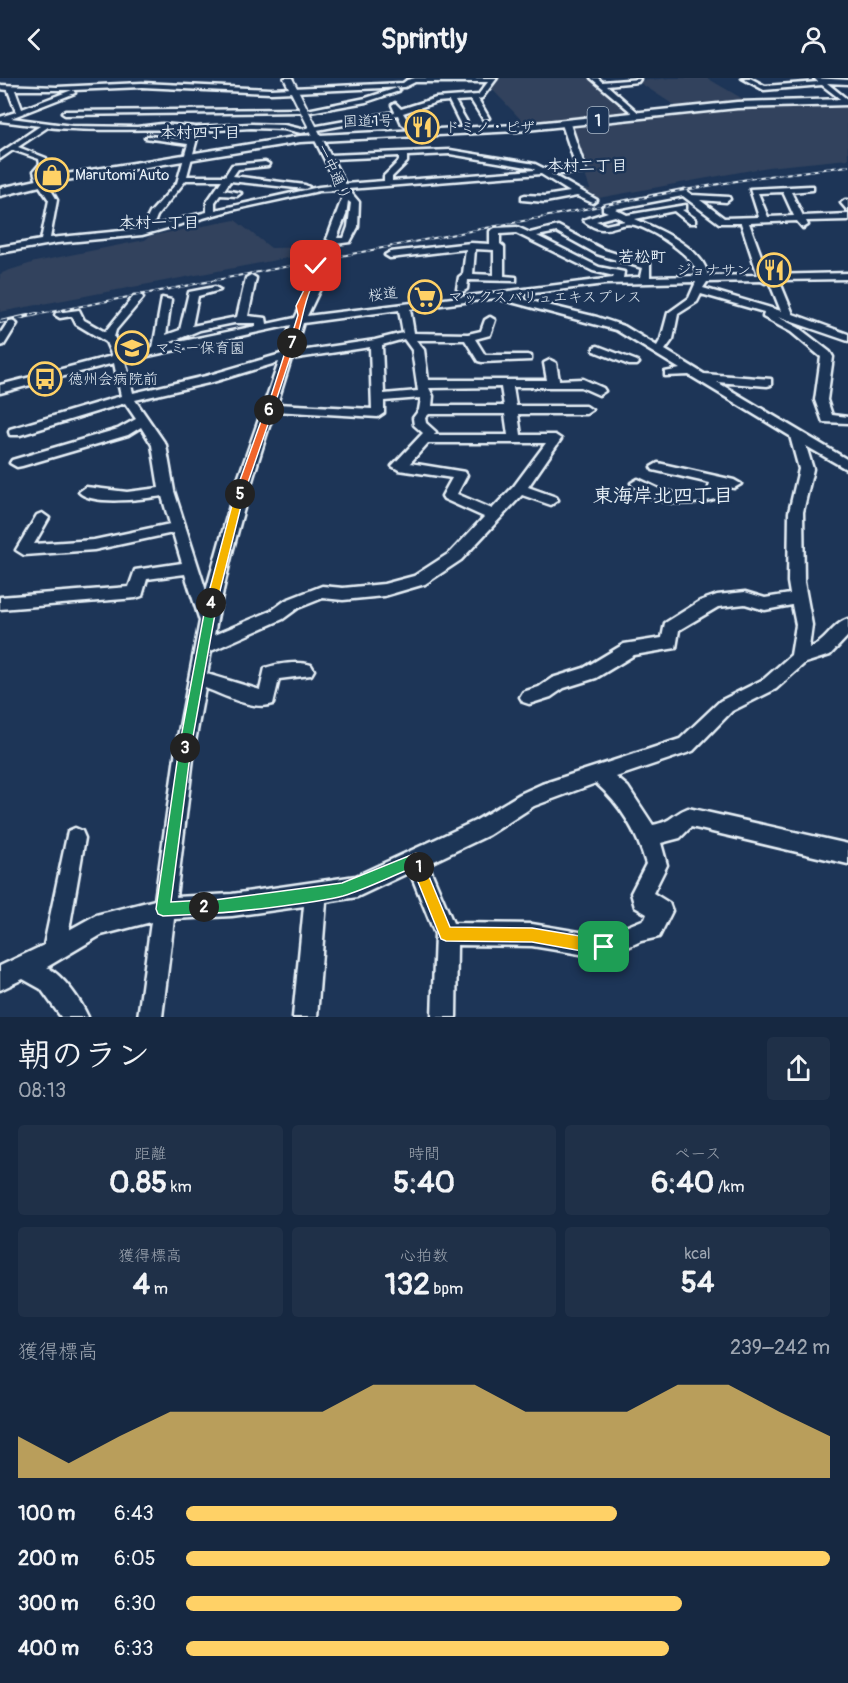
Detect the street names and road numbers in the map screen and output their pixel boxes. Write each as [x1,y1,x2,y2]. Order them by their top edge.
road number: 1 [588,107,608,133]
street label: 国道1号 [342,112,394,131]
street label: 一中通り [312,141,355,203]
street label: 桜道 [367,283,399,306]

